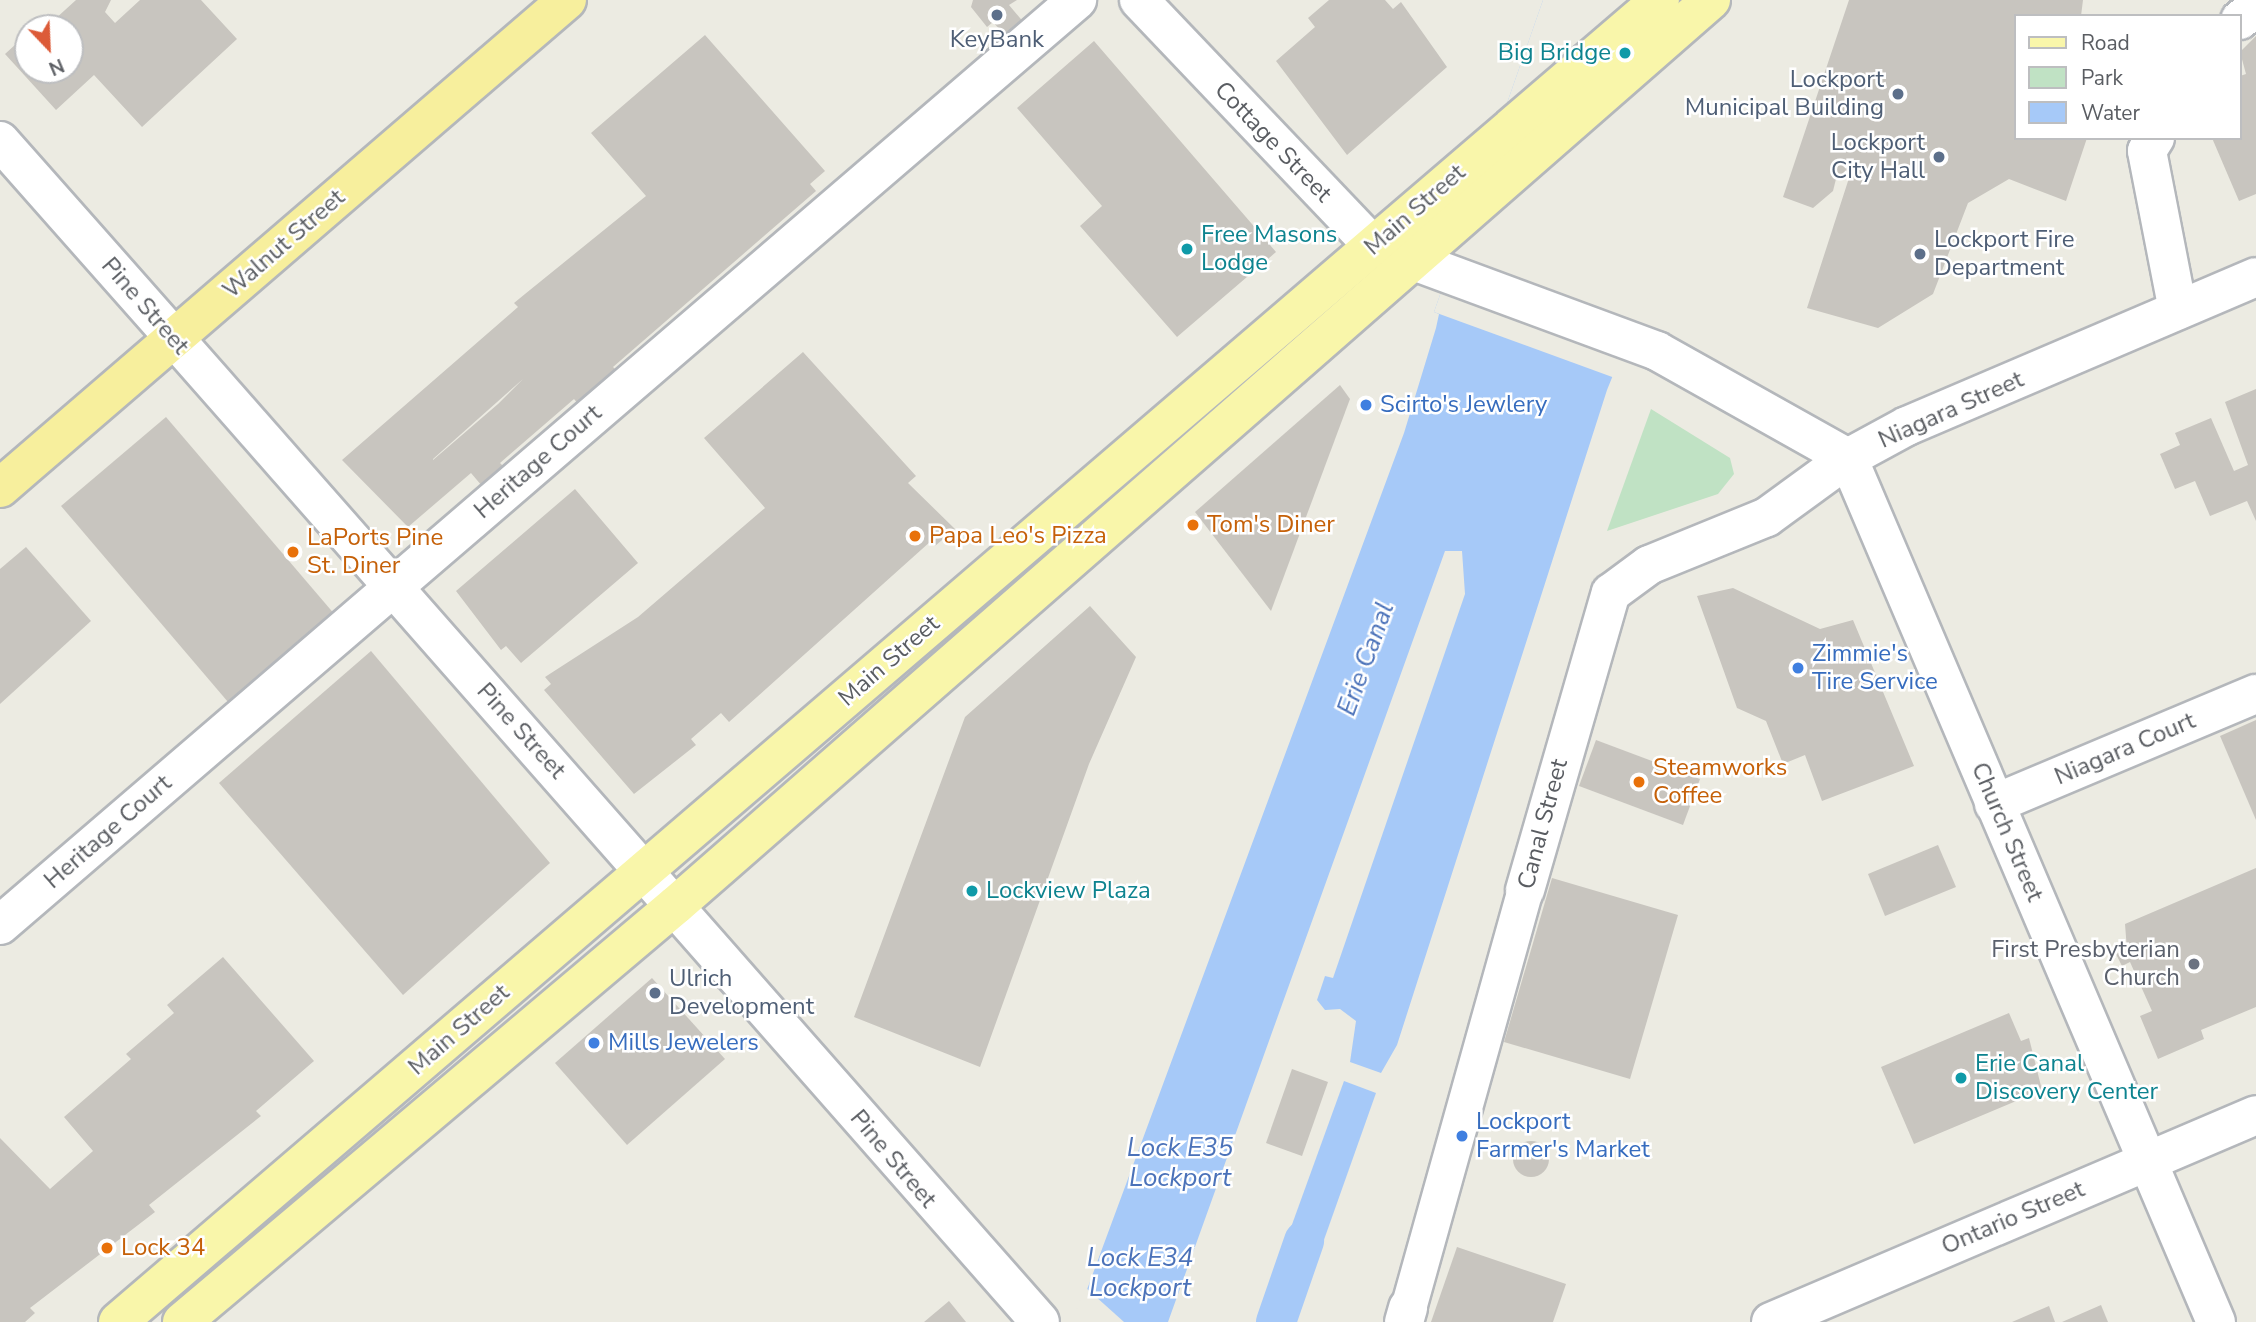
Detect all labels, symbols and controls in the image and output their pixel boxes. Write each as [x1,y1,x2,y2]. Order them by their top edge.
marker: KeyBank [989,7,1005,23]
north arrow [14,14,84,84]
legend [2014,14,2242,140]
place label: KeyBank [950,26,1044,54]
text: Road [2081,29,2130,57]
place label: Big Bridge [1498,39,1611,67]
marker: Big Bridge [1617,45,1633,61]
text: N [45,52,68,81]
text: Park [2081,64,2123,92]
place label: Lockport Municipal Building [1685,66,1884,122]
street label: Cottage Street [1208,76,1338,208]
marker: Lockport Municipal Building [1890,86,1906,102]
text: Water [2081,99,2140,127]
place label: Lockport City Hall [1831,129,1925,185]
marker: Lockport City Hall [1931,149,1947,165]
street label: Main Street [1359,158,1471,262]
street label: Walnut Street [217,183,351,305]
place label: Free Masons Lodge [1201,221,1337,277]
place label: Lockport Fire Department [1934,226,2074,282]
marker: Free Masons Lodge [1179,241,1195,257]
marker: Lockport Fire Department [1912,246,1928,262]
street label: Pine Street [95,252,195,360]
street label: Niagara Street [1874,365,2028,455]
place label: Scirto's Jewlery [1380,391,1547,419]
marker: Scirto's Jewlery [1358,397,1374,413]
street label: Heritage Court [469,399,607,525]
place label: Tom's Diner [1207,511,1335,539]
marker: Tom's Diner [1185,517,1201,533]
place label: Papa Leo's Pizza [929,522,1107,550]
place label: LaPorts Pine St. Diner [307,524,443,580]
marker: Papa Leo's Pizza [907,528,923,544]
marker: LaPorts Pine St. Diner [285,544,301,560]
water label: Erie Canal [1331,598,1401,720]
street label: Main Street [833,609,945,713]
place label: Zimmie's Tire Service [1812,640,1938,696]
marker: Zimmie's Tire Service [1790,660,1806,676]
street label: Pine Street [471,677,571,785]
street label: Niagara Court [2050,706,2200,792]
place label: Steamworks Coffee [1653,754,1787,810]
street label: Canal Street [1512,756,1574,892]
street label: Church Street [1965,758,2049,906]
street label: Heritage Court [39,769,177,895]
marker: Steamworks Coffee [1631,774,1647,790]
place label: Lockview Plaza [986,877,1151,905]
marker: Lockview Plaza [964,883,980,899]
place label: First Presbyterian Church [1991,936,2180,992]
marker: First Presbyterian Church [2186,956,2202,972]
place label: Ulrich Development [669,965,814,1021]
street label: Main Street [403,978,515,1082]
marker: Ulrich Development [647,985,663,1001]
place label: Mills Jewelers [608,1029,759,1057]
marker: Mills Jewelers [586,1035,602,1051]
place label: Erie Canal Discovery Center [1975,1050,2158,1106]
marker: Erie Canal Discovery Center [1953,1070,1969,1086]
street label: Pine Street [844,1104,942,1214]
place label: Lockport Farmer's Market [1476,1108,1650,1164]
marker: Lockport Farmer's Market [1454,1128,1470,1144]
water label: Lock E35 Lockport [1127,1132,1233,1194]
street label: Ontario Street [1937,1175,2089,1261]
place label: Lock 34 [121,1234,205,1262]
marker: Lock 34 [99,1240,115,1256]
water label: Lock E34 Lockport [1087,1242,1193,1304]

